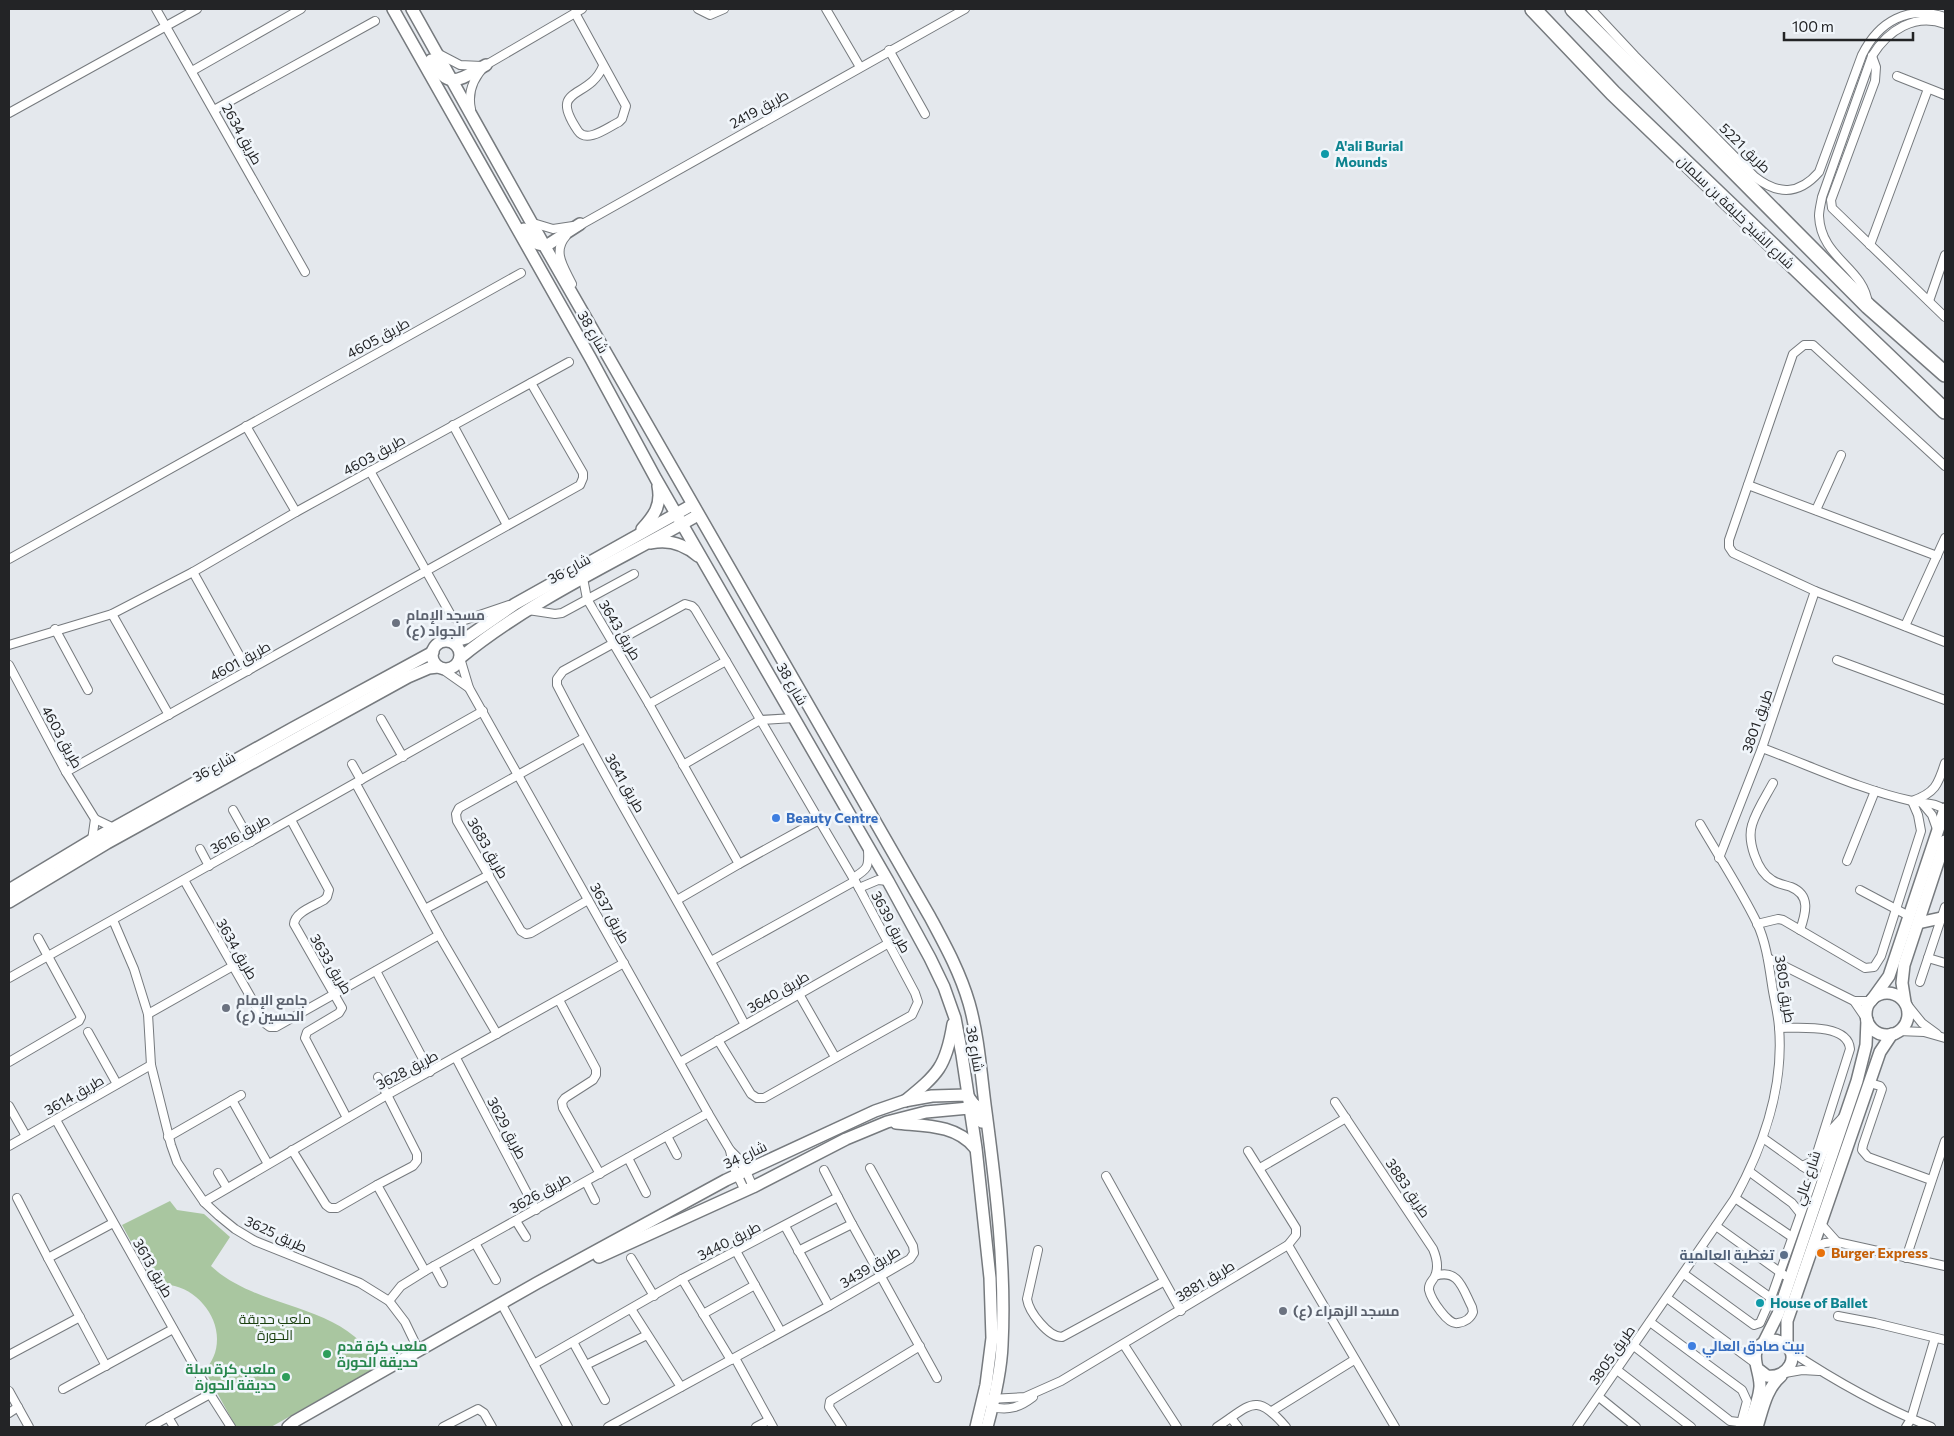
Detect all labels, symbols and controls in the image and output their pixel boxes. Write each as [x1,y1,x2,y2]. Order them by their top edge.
scale bar [1784,10,1913,42]
text: 100 m [1792,17,1834,35]
street label: طريق 2419 [726,85,792,133]
street label: طريق 2634 [218,100,266,168]
street label: طريق 5221 [1716,119,1774,177]
place label: A'ali Burial Mounds [1335,137,1403,170]
marker: A'ali Burial Mounds [1319,148,1331,160]
street label: شارع الشيخ خليفة بن سلمان [1674,151,1798,273]
street label: شارع 38 [574,307,612,357]
street label: طريق 4605 [344,313,412,363]
street label: طريق 4603 [340,430,408,480]
street label: شارع 36 [544,550,594,588]
street label: طريق 3643 [595,596,645,664]
place label: مسجد الإمام الجواد (ع) [406,606,485,641]
marker: مسجد الإمام الجواد (ع) [390,617,402,629]
street label: طريق 4601 [206,637,274,685]
street label: شارع 38 [773,659,811,709]
street label: طريق 3801 [1738,687,1776,755]
street label: طريق 4603 [37,703,87,771]
street label: شارع 36 [189,748,239,786]
street label: طريق 3641 [601,750,649,816]
place label: Beauty Centre [786,809,878,826]
street label: طريق 3616 [207,810,273,858]
marker: Beauty Centre [770,812,782,824]
street label: طريق 3683 [463,814,513,882]
street label: طريق 3637 [586,880,634,946]
street label: طريق 3639 [867,888,915,956]
street label: طريق 3634 [212,915,262,983]
street label: طريق 3633 [306,931,356,997]
street label: طريق 3805 [1771,954,1799,1024]
street label: طريق 3640 [744,967,812,1017]
place label: جامع الإمام الحسين (ع) [236,991,307,1026]
marker: جامع الإمام الحسين (ع) [220,1002,232,1014]
street label: شارع 38 [962,1025,988,1073]
street label: طريق 3628 [373,1046,441,1094]
street label: طريق 3614 [41,1071,107,1119]
street label: طريق 3629 [483,1094,531,1162]
street label: شارع 34 [720,1137,770,1173]
street label: شارع عالي [1790,1148,1827,1209]
street label: طريق 3883 [1382,1155,1434,1221]
street label: طريق 3626 [506,1169,574,1217]
street label: طريق 3625 [242,1212,310,1256]
street label: طريق 3440 [694,1217,764,1265]
street label: طريق 3613 [129,1235,177,1301]
street label: طريق 3439 [836,1242,904,1292]
place label: Burger Express [1831,1244,1928,1261]
place label: تغطية العالمية [1680,1246,1775,1263]
marker: Burger Express [1815,1247,1827,1259]
marker: تغطية العالمية [1778,1249,1790,1261]
street label: طريق 3881 [1172,1256,1238,1306]
place label: House of Ballet [1770,1294,1868,1311]
marker: House of Ballet [1754,1297,1766,1309]
place label: مسجد الزهراء (ع) [1293,1302,1399,1321]
marker: مسجد الزهراء (ع) [1277,1305,1289,1317]
park label: ملعب حديقة الحورة [239,1310,311,1343]
street label: طريق 3805 [1585,1322,1639,1388]
place label: ملعب كرة قدم حديقة الحورة [337,1337,427,1371]
place label: بيت صادق العالي [1702,1337,1805,1358]
marker: بيت صادق العالي [1686,1340,1698,1352]
marker: ملعب كرة قدم حديقة الحورة [321,1348,333,1360]
place label: ملعب كرة سلة حديقة الحورة [185,1360,276,1394]
marker: ملعب كرة سلة حديقة الحورة [280,1371,292,1383]

